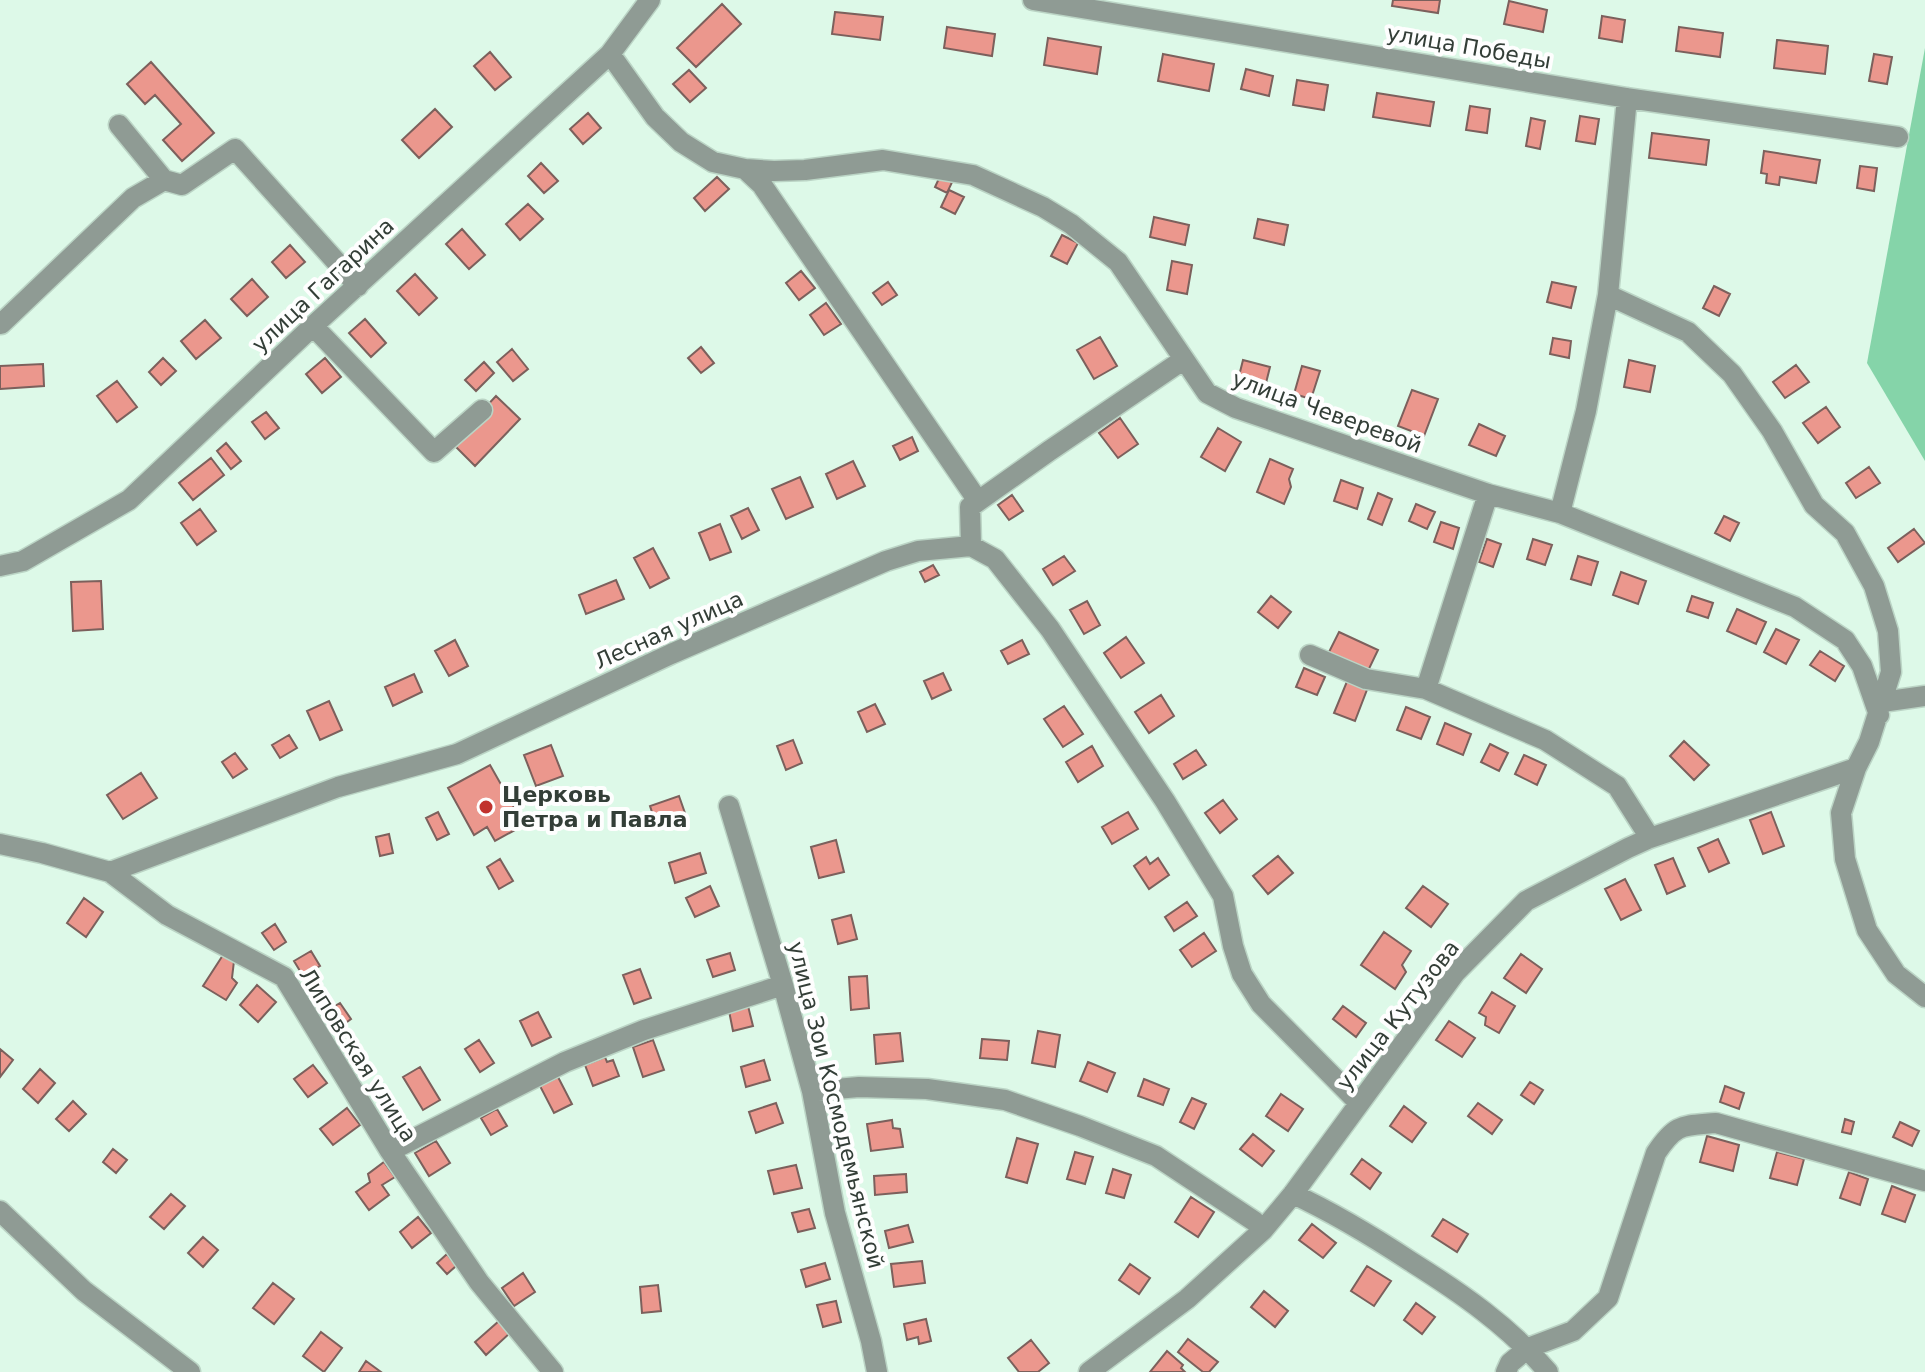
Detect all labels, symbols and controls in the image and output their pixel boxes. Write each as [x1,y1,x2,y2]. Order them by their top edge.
street label: улица Победы [1385,20,1553,74]
street label: улица Гагарина [247,213,399,357]
street label: улица Чеверевой [1229,366,1425,458]
street label: Лесная улица [591,586,747,674]
place label: Церковь Петра и Павла [502,782,688,832]
marker: Церковь Петра и Павла [477,798,495,816]
street label: улица Кутузова [1332,935,1464,1095]
street label: улица Зои Космодемьянской [783,939,889,1271]
street label: Липовская улица [294,963,422,1147]

